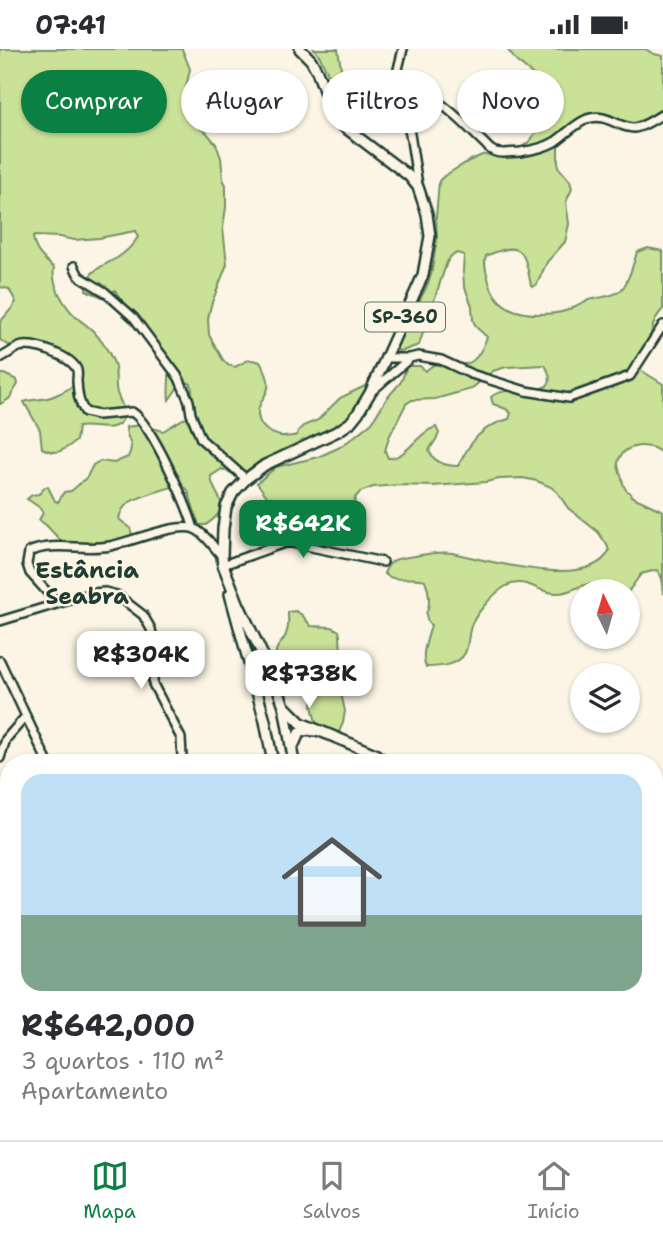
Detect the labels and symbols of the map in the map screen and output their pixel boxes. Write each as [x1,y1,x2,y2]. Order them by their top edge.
road number: SP-360 [365,303,445,331]
pin: R$642K [246,501,360,560]
district label: Estância Seabra [35,555,139,611]
north arrow [570,579,640,649]
pin: R$304K [84,631,198,691]
pin: R$738K [252,651,366,710]

